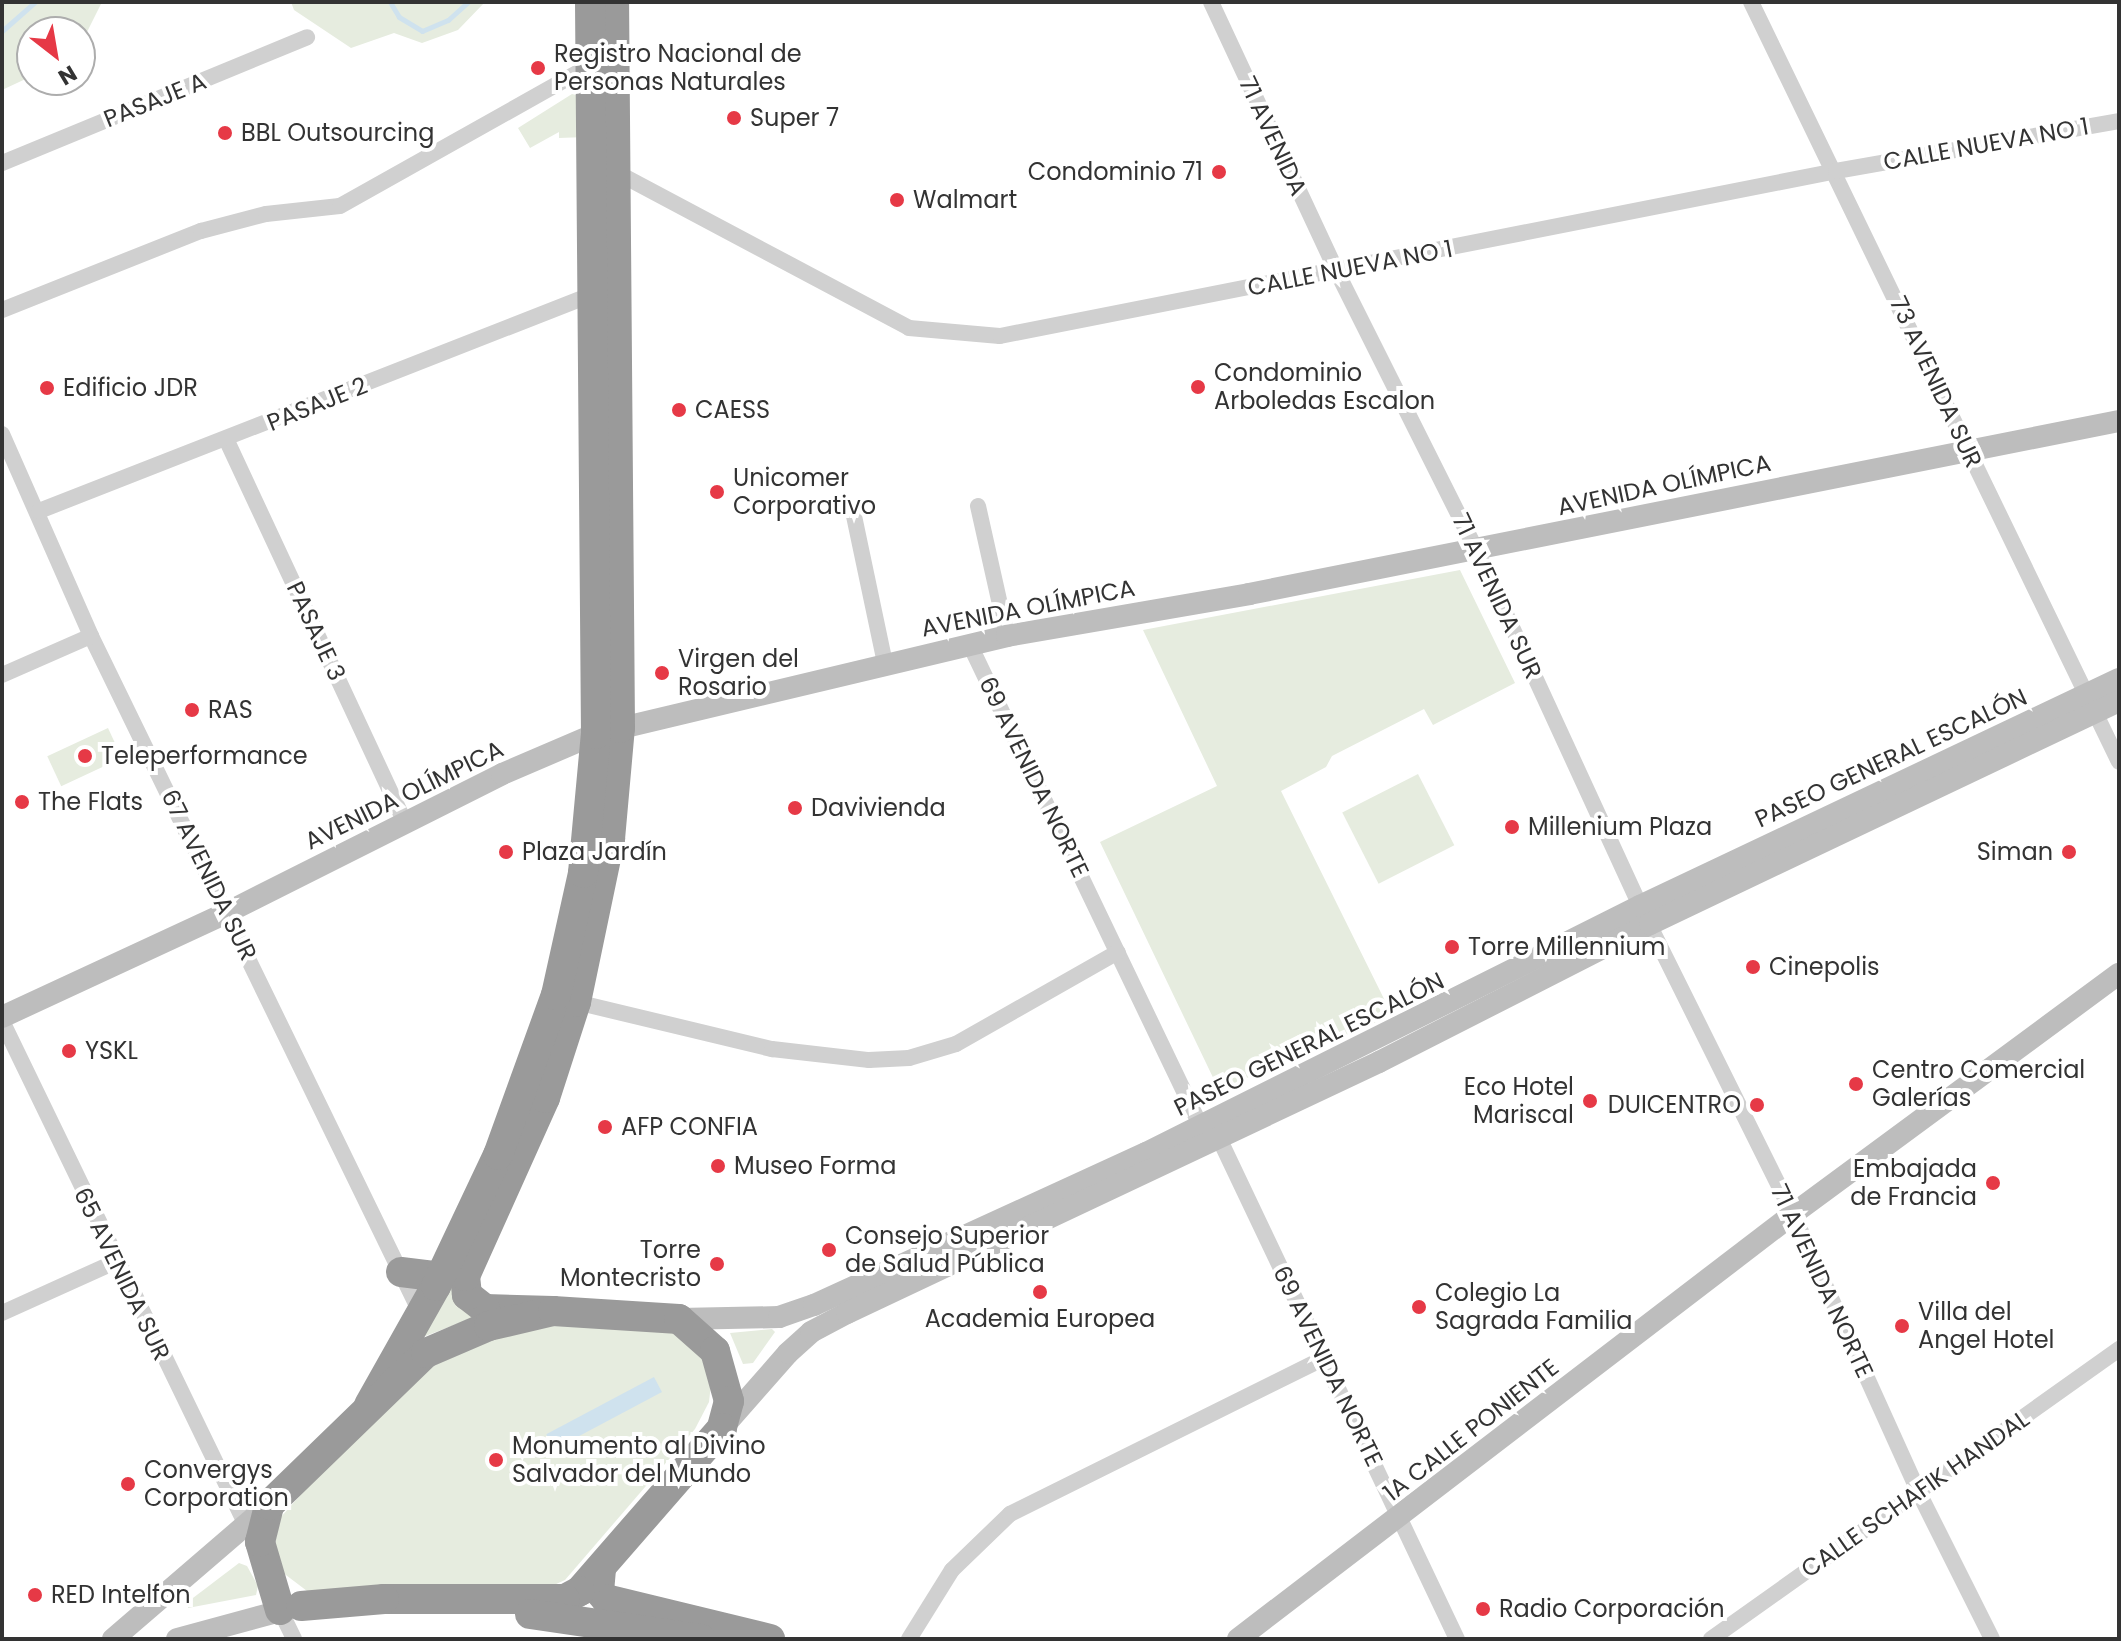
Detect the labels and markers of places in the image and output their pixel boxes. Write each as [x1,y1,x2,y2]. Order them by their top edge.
place label: Registro Nacional de Personas Naturales [554,40,802,96]
marker: Registro Nacional de Personas Naturales [529,59,547,77]
place label: Super 7 [750,104,839,132]
marker: Super 7 [725,109,743,127]
place label: BBL Outsourcing [241,119,434,147]
marker: BBL Outsourcing [216,124,234,142]
place label: Condominio 71 [1028,158,1203,186]
marker: Condominio 71 [1210,163,1228,181]
place label: Walmart [913,186,1017,214]
marker: Walmart [888,191,906,209]
place label: Condominio Arboledas Escalon [1214,359,1435,415]
place label: Edificio JDR [63,374,198,402]
marker: Condominio Arboledas Escalon [1189,378,1207,396]
marker: Edificio JDR [38,379,56,397]
place label: CAESS [695,396,770,424]
marker: CAESS [670,401,688,419]
place label: Unicomer Corporativo [733,464,876,520]
marker: Unicomer Corporativo [708,483,726,501]
place label: Virgen del Rosario [678,645,799,701]
marker: Virgen del Rosario [653,664,671,682]
place label: RAS [208,696,253,724]
marker: RAS [183,701,201,719]
place label: Teleperformance [101,742,308,770]
marker: Teleperformance [76,747,94,765]
place label: The Flats [38,788,143,816]
marker: The Flats [13,793,31,811]
place label: Davivienda [811,794,946,822]
marker: Davivienda [786,799,804,817]
place label: Millenium Plaza [1528,813,1712,841]
marker: Millenium Plaza [1503,818,1521,836]
place label: Plaza Jardín [522,838,667,866]
place label: Siman [1977,838,2053,866]
marker: Plaza Jardín [497,843,515,861]
marker: Siman [2060,843,2078,861]
place label: Torre Millennium [1468,933,1665,961]
marker: Torre Millennium [1443,938,1461,956]
place label: Cinepolis [1769,953,1880,981]
marker: Cinepolis [1744,958,1762,976]
place label: YSKL [85,1037,138,1065]
marker: YSKL [60,1042,78,1060]
place label: Centro Comercial Galerías [1872,1056,2085,1112]
place label: Eco Hotel Mariscal [1464,1073,1574,1129]
marker: Centro Comercial Galerías [1847,1075,1865,1093]
place label: DUICENTRO [1608,1091,1741,1119]
marker: Eco Hotel Mariscal [1581,1092,1599,1110]
marker: DUICENTRO [1748,1096,1766,1114]
place label: AFP CONFIA [621,1113,758,1141]
marker: AFP CONFIA [596,1118,614,1136]
place label: Museo Forma [734,1152,897,1180]
place label: Embajada de Francia [1850,1155,1977,1211]
marker: Museo Forma [709,1157,727,1175]
marker: Embajada de Francia [1984,1174,2002,1192]
place label: Consejo Superior de Salud Pública [845,1222,1049,1278]
place label: Torre Montecristo [560,1236,701,1292]
marker: Consejo Superior de Salud Pública [820,1241,838,1259]
marker: Torre Montecristo [708,1255,726,1273]
place label: Colegio La Sagrada Familia [1435,1279,1633,1335]
marker: Academia Europea [1031,1283,1049,1301]
marker: Colegio La Sagrada Familia [1410,1298,1428,1316]
place label: Villa del Angel Hotel [1918,1298,2054,1354]
place label: Academia Europea [925,1305,1155,1333]
marker: Villa del Angel Hotel [1893,1317,1911,1335]
place label: Monumento al Divino Salvador del Mundo [512,1432,766,1488]
marker: Monumento al Divino Salvador del Mundo [487,1451,505,1469]
place label: Convergys Corporation [144,1456,289,1512]
marker: Convergys Corporation [119,1475,137,1493]
place label: RED Intelfon [51,1581,191,1609]
marker: RED Intelfon [26,1586,44,1604]
place label: Radio Corporación [1499,1595,1725,1623]
marker: Radio Corporación [1474,1600,1492,1618]

